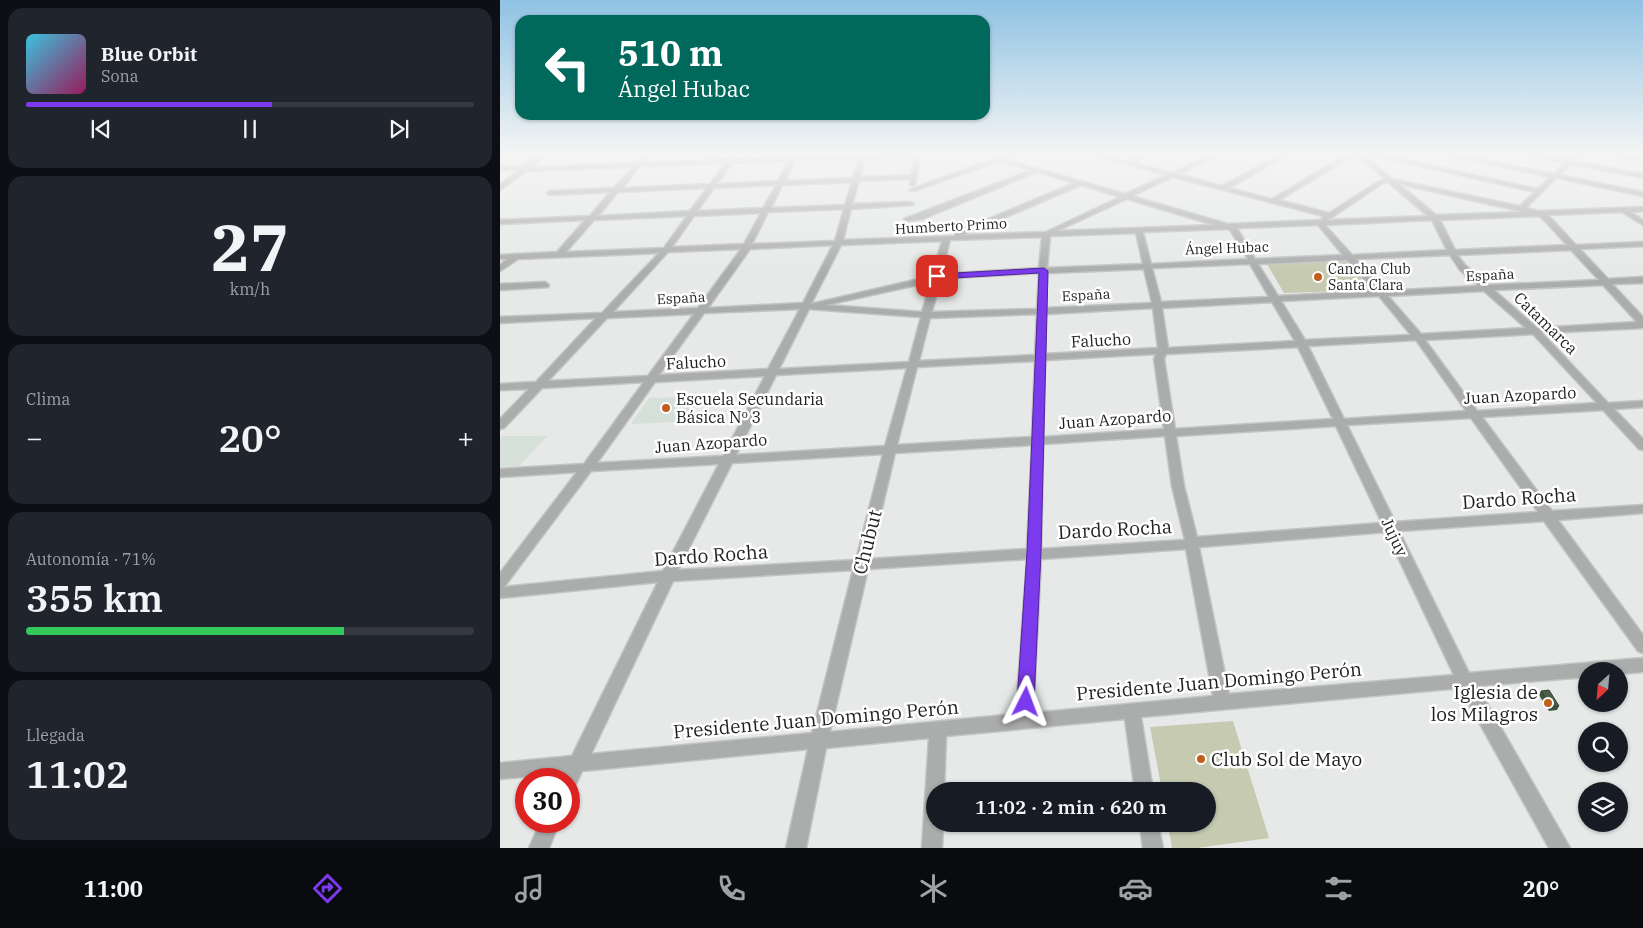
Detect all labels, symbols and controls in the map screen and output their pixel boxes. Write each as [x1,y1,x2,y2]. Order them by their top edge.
text: 510 m [618,30,723,76]
icon: left [535,35,600,100]
text: Blue Orbit [101,42,197,66]
text: Sona [101,66,138,86]
text: Ángel Hubac [618,74,750,103]
icon: previous [87,115,115,143]
icon: pause [236,115,264,143]
icon: next [385,115,413,143]
text: 27 [211,204,289,289]
street label: Humberto Primo [895,214,1007,238]
street label: Ángel Hubac [1185,237,1269,258]
pin [916,255,958,297]
place label: Cancha Club Santa Clara [1328,260,1411,294]
icon: arrive [923,262,951,290]
street label: España [1465,265,1515,285]
marker: Cancha Club Santa Clara [1312,271,1324,283]
text: km/h [230,279,270,299]
street label: España [1061,285,1111,305]
street label: España [656,288,706,308]
street label: Catamarca [1510,288,1582,359]
street label: Falucho [1070,328,1132,352]
street label: Falucho [665,350,727,374]
street label: Juan Azopardo [1463,382,1577,408]
text: Clima [26,389,70,409]
place label: Escuela Secundaria Básica Nº 3 [676,389,824,427]
marker: Escuela Secundaria Básica Nº 3 [660,402,672,414]
street label: Juan Azopardo [1058,405,1172,433]
text: 20° [218,413,282,462]
text: − [26,419,43,456]
text: + [457,419,474,456]
street label: Juan Azopardo [654,429,768,457]
street label: Dardo Rocha [1461,482,1577,514]
street label: Chubut [847,507,887,577]
street label: Dardo Rocha [1057,514,1173,544]
street label: Jujuy [1377,514,1413,560]
street label: Dardo Rocha [653,539,769,571]
text: Autonomía · 71% [26,549,156,569]
text: 355 km [26,573,163,622]
street label: Presidente Juan Domingo Perón [1075,657,1363,705]
north arrow [1578,662,1628,712]
map controls [1578,662,1628,832]
position arrow [999,675,1051,727]
place label: Iglesia de los Milagros [1431,680,1538,726]
street label: Presidente Juan Domingo Perón [672,695,960,743]
marker: Iglesia de los Milagros [1542,697,1554,709]
button: search [1578,722,1628,772]
text: Llegada [26,725,85,745]
place label: Club Sol de Mayo [1211,747,1362,771]
text: 11:02 [26,749,129,798]
marker: Club Sol de Mayo [1195,753,1207,765]
speed limit sign: 30 [515,768,580,833]
button: layers [1578,782,1628,832]
text: 11:02 · 2 min · 620 m [975,795,1167,819]
icon: directions [310,871,345,906]
icon: music [512,871,547,906]
icon: phone [714,871,749,906]
icon: climate [916,871,951,906]
icon: car [1118,871,1153,906]
icon: filters [1321,871,1356,906]
text: 11:00 [84,874,143,903]
text: 20° [1523,874,1559,903]

